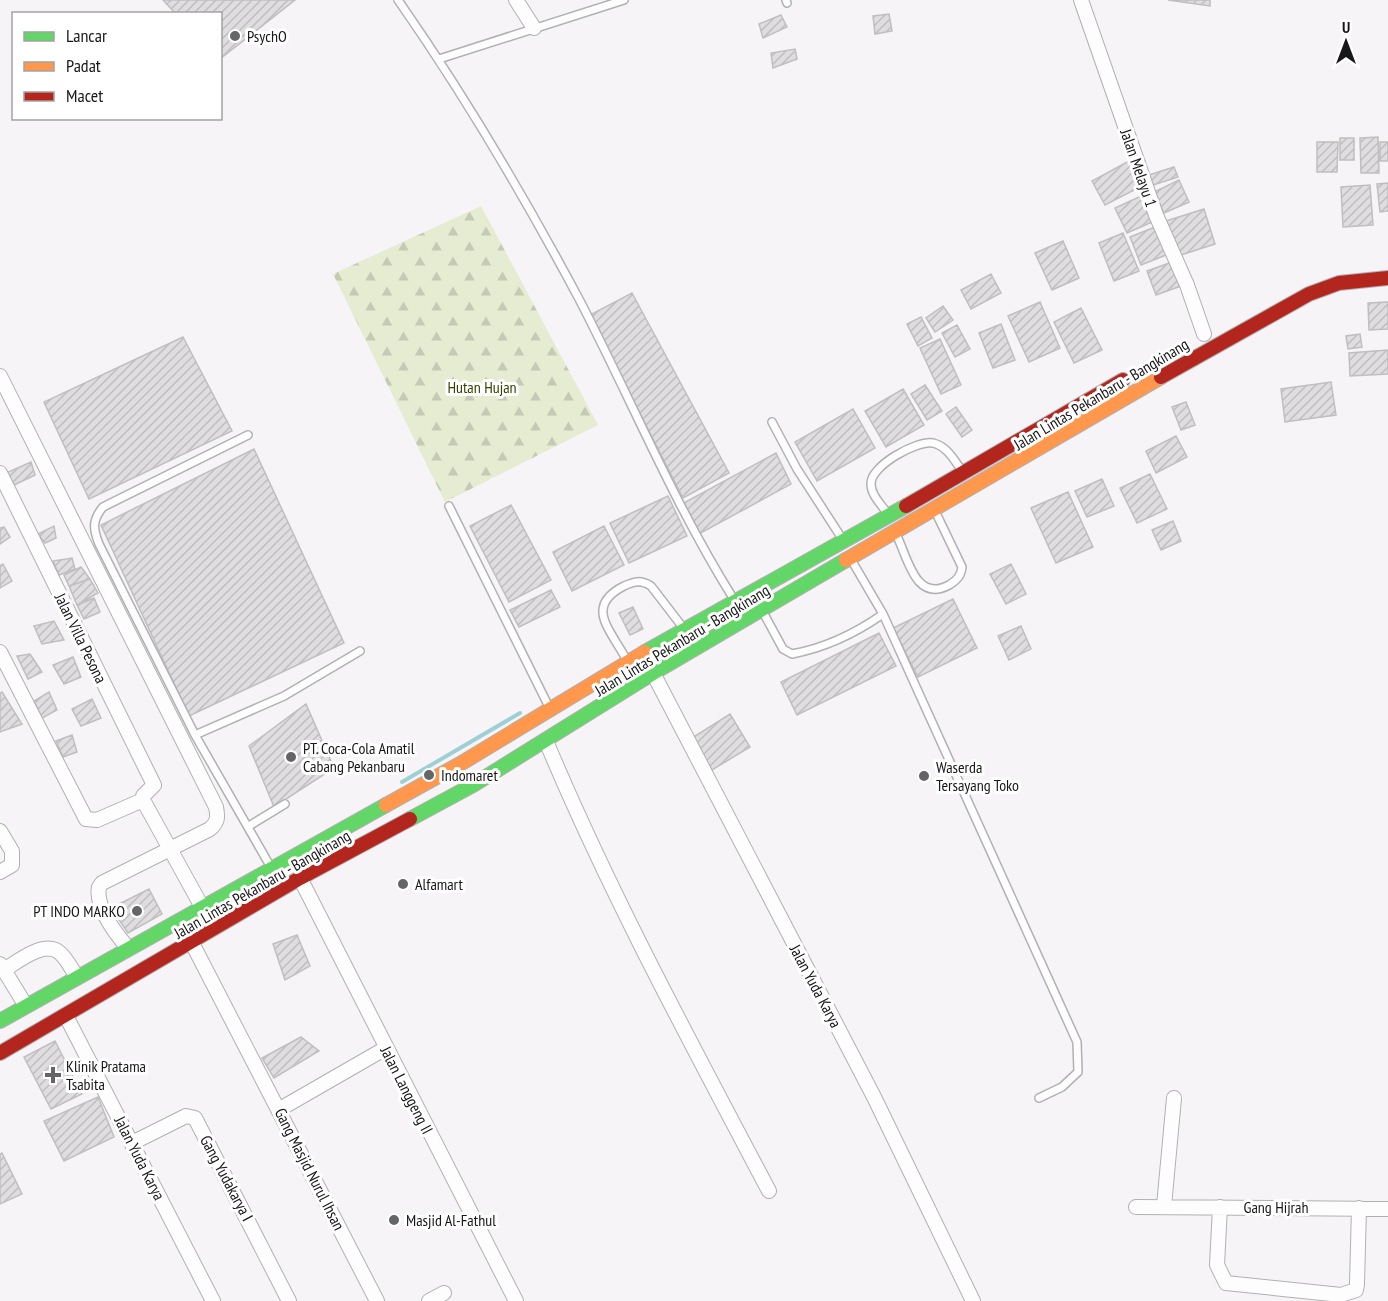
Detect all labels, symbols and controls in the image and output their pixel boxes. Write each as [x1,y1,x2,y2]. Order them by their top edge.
legend [12,12,222,120]
north arrow [1316,12,1376,72]
text: U [1342,17,1350,37]
text: Lancar [66,24,107,47]
place label: PsychO [247,26,287,46]
marker: PsychO [228,29,242,43]
text: Padat [66,54,101,77]
text: Macet [66,84,103,107]
street label: Jalan Melayu 1 [1116,125,1162,210]
street label: Jalan Lintas Pekanbaru - Bangkinang [1009,334,1192,455]
park label: Hutan Hujan [447,377,517,397]
street label: Jalan Lintas Pekanbaru - Bangkinang [590,580,773,701]
street label: Jalan Villa Pesona [50,589,111,686]
place label: PT. Coca-Cola Amatil Cabang Pekanbaru [303,738,415,776]
marker: PT. Coca-Cola Amatil Cabang Pekanbaru [284,750,298,764]
place label: Waserda Tersayang Toko [936,757,1019,795]
place label: Indomaret [441,765,498,785]
marker: Indomaret [422,768,436,782]
marker: Waserda Tersayang Toko [917,769,931,783]
street label: Jalan Lintas Pekanbaru - Bangkinang [169,825,354,943]
place label: Alfamart [415,874,463,894]
marker: Alfamart [396,877,410,891]
place label: PT INDO MARKO [33,901,125,921]
marker: PT INDO MARKO [130,904,144,918]
street label: Jalan Yuda Karya [785,940,846,1031]
street label: Jalan Langgeng II [376,1042,438,1137]
place label: Klinik Pratama Tsabita [66,1056,146,1094]
marker: Klinik Pratama Tsabita [44,1066,62,1084]
street label: Gang Masjid Nurul Ihsan [271,1105,349,1233]
street label: Jalan Yuda Karya [110,1112,170,1203]
street label: Gang Yudakarya I [196,1132,258,1224]
street label: Gang Hijrah [1244,1197,1308,1217]
place label: Masjid Al-Fathul [406,1210,496,1230]
marker: Masjid Al-Fathul [387,1213,401,1227]

